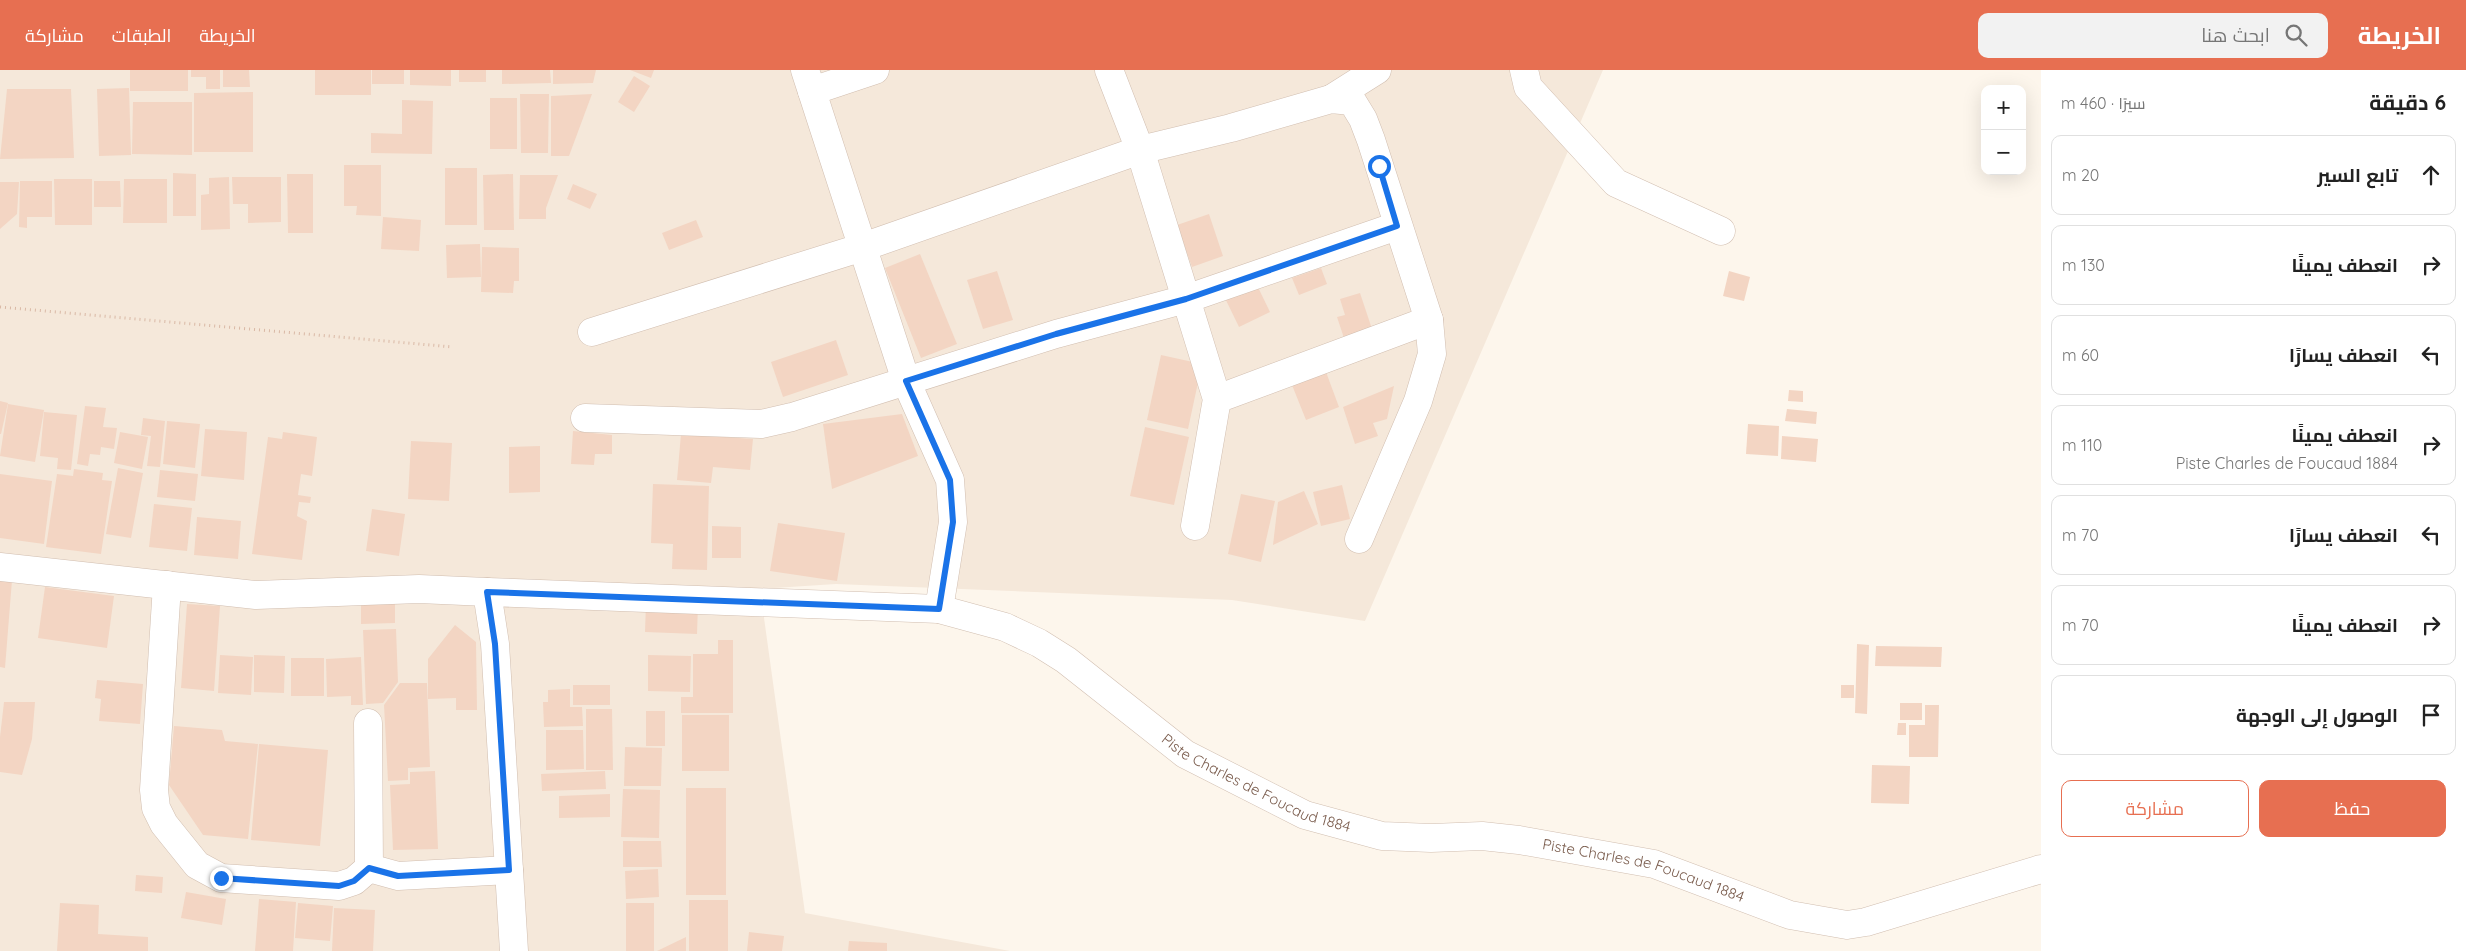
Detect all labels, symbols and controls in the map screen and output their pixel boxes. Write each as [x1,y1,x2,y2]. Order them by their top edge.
search box [1978,13,2328,58]
text: الخريطة [2358,20,2441,50]
icon: search [2282,21,2310,49]
text: ابحث هنا [2201,23,2270,47]
text: مشاركة [25,24,84,47]
text: الطبقات [112,24,171,47]
text: الخريطة [199,24,256,47]
map controls [1981,85,2026,175]
button: + [1981,85,2026,130]
text: 6 دقيقة [2369,89,2446,115]
text: سيرًا · 460 m [2061,93,2145,113]
button: − [1981,130,2026,175]
route start [1368,155,1391,178]
icon: ahead [2417,161,2445,189]
text: تابع السير [2317,163,2398,187]
text: 20 m [2062,165,2099,185]
icon: right [2417,251,2445,279]
text: انعطف يمينًا [2291,253,2398,277]
text: 130 m [2062,255,2105,275]
icon: left [2417,341,2445,369]
text: انعطف يسارًا [2289,343,2398,367]
text: 60 m [2062,345,2099,365]
text: انعطف يمينًا [2291,423,2398,447]
icon: right [2417,431,2445,459]
text: 110 m [2062,435,2102,455]
text: Piste Charles de Foucaud 1884 [2176,453,2398,473]
icon: left [2417,521,2445,549]
text: انعطف يسارًا [2289,523,2398,547]
text: 70 m [2062,525,2099,545]
icon: right [2417,611,2445,639]
text: انعطف يمينًا [2291,613,2398,637]
text: 70 m [2062,615,2099,635]
icon: arrive [2417,701,2445,729]
text: الوصول إلى الوجهة [2236,703,2398,727]
street label: Piste Charles de Foucaud 1884 [1158,729,1353,836]
button: مشاركة [2061,780,2249,837]
button: حفظ [2259,780,2446,837]
street label: Piste Charles de Foucaud 1884 [1541,834,1747,906]
route end [210,867,233,890]

